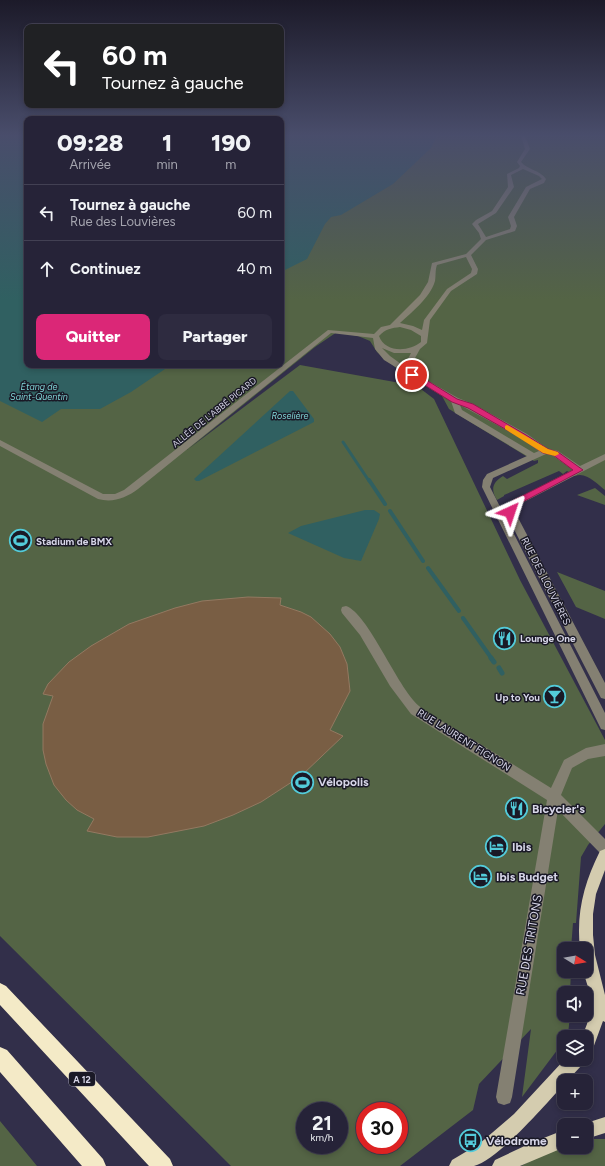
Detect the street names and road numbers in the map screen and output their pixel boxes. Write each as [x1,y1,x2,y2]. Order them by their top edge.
street label: ALLÉE DE L'ABBÉ PICARD [170,375,258,449]
street label: RUE DES LOUVIÈRES [518,535,574,627]
street label: RUE LAURENT FIGNON [415,706,513,774]
street label: RUE DES TRITONS [513,894,545,996]
road number: A 12 [69,1072,95,1086]

